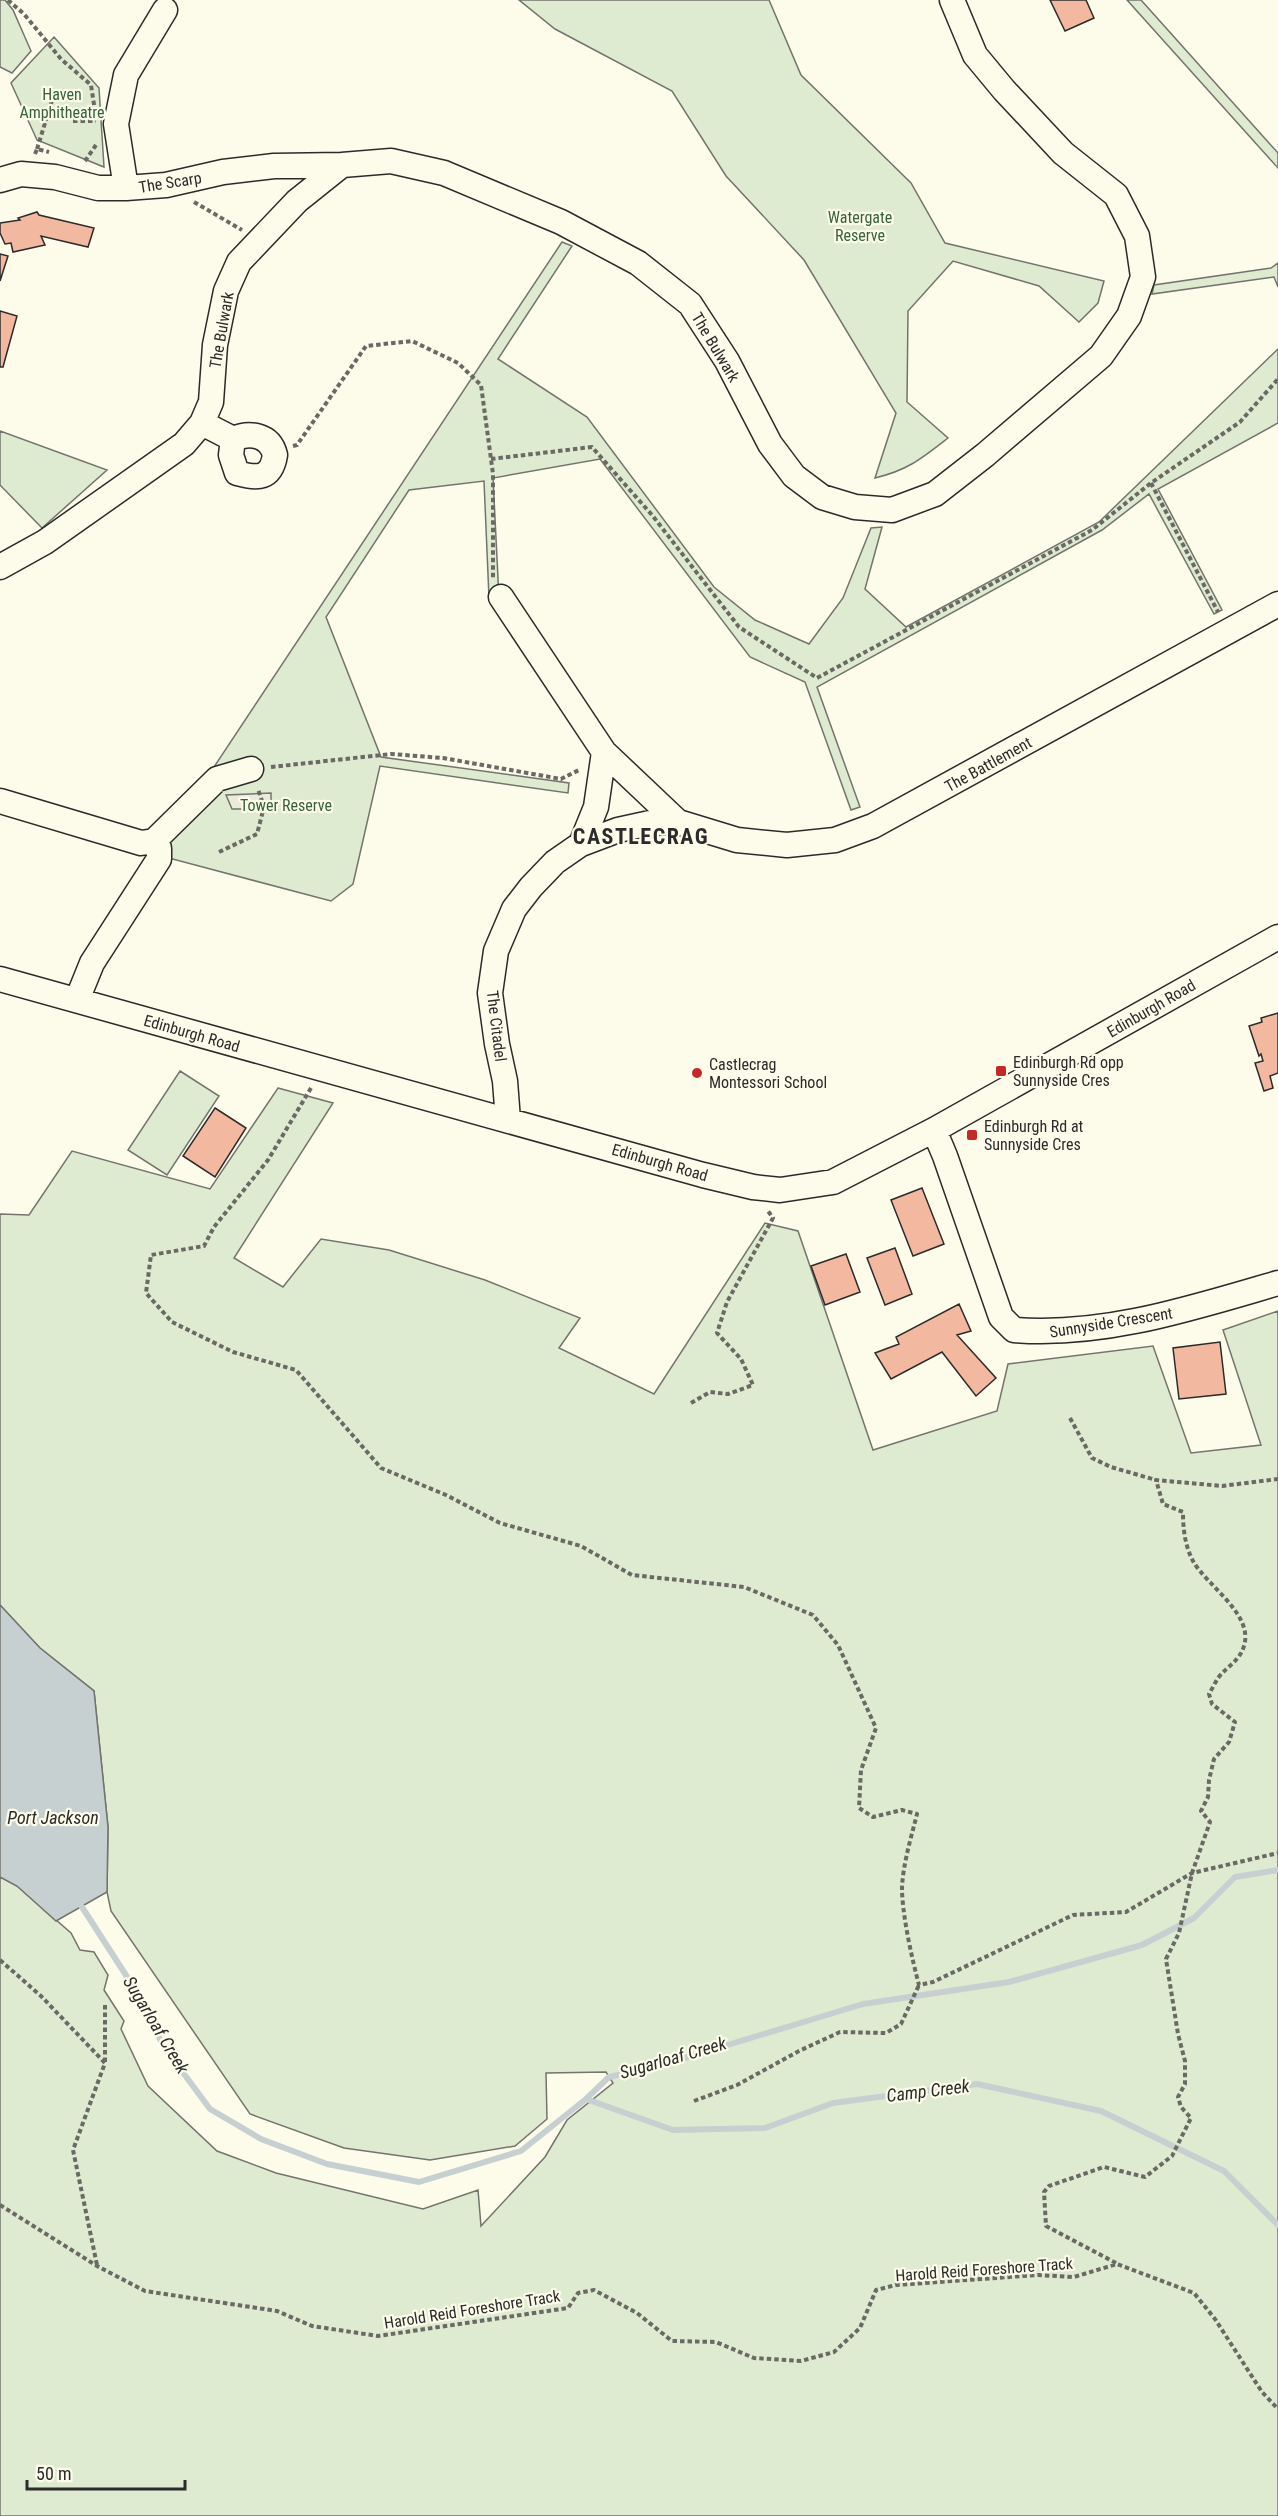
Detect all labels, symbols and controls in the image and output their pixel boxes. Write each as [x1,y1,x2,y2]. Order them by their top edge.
park label: Haven Amphitheatre [19,85,105,122]
street label: The Scarp [137,168,203,197]
park label: Watergate Reserve [828,208,892,245]
street label: The Bulwark [205,289,238,370]
street label: The Bulwark [687,309,744,386]
street label: The Battlement [942,733,1035,796]
park label: Tower Reserve [240,796,332,815]
district label: CASTLECRAG [573,824,709,849]
street label: Edinburgh Road [1104,975,1199,1041]
street label: The Citadel [483,989,510,1063]
street label: Edinburgh Road [142,1011,242,1056]
place label: Edinburgh Rd opp Sunnyside Cres [1013,1053,1124,1090]
place label: Castlecrag Montessori School [709,1055,827,1092]
marker: Edinburgh Rd opp Sunnyside Cres [994,1064,1008,1078]
marker: Castlecrag Montessori School [690,1066,704,1080]
place label: Edinburgh Rd at Sunnyside Cres [984,1117,1084,1154]
marker: Edinburgh Rd at Sunnyside Cres [965,1128,979,1142]
street label: Edinburgh Road [610,1140,710,1185]
street label: Sunnyside Crescent [1048,1303,1174,1342]
water label: Port Jackson [7,1807,99,1828]
water label: Sugarloaf Creek [119,1972,194,2078]
water label: Sugarloaf Creek [617,2032,730,2083]
water label: Camp Creek [885,2075,972,2106]
street label: Harold Reid Foreshore Track [895,2254,1074,2285]
street label: Harold Reid Foreshore Track [383,2286,562,2333]
scale bar [27,2453,184,2491]
text: 50 m [36,2463,71,2484]

